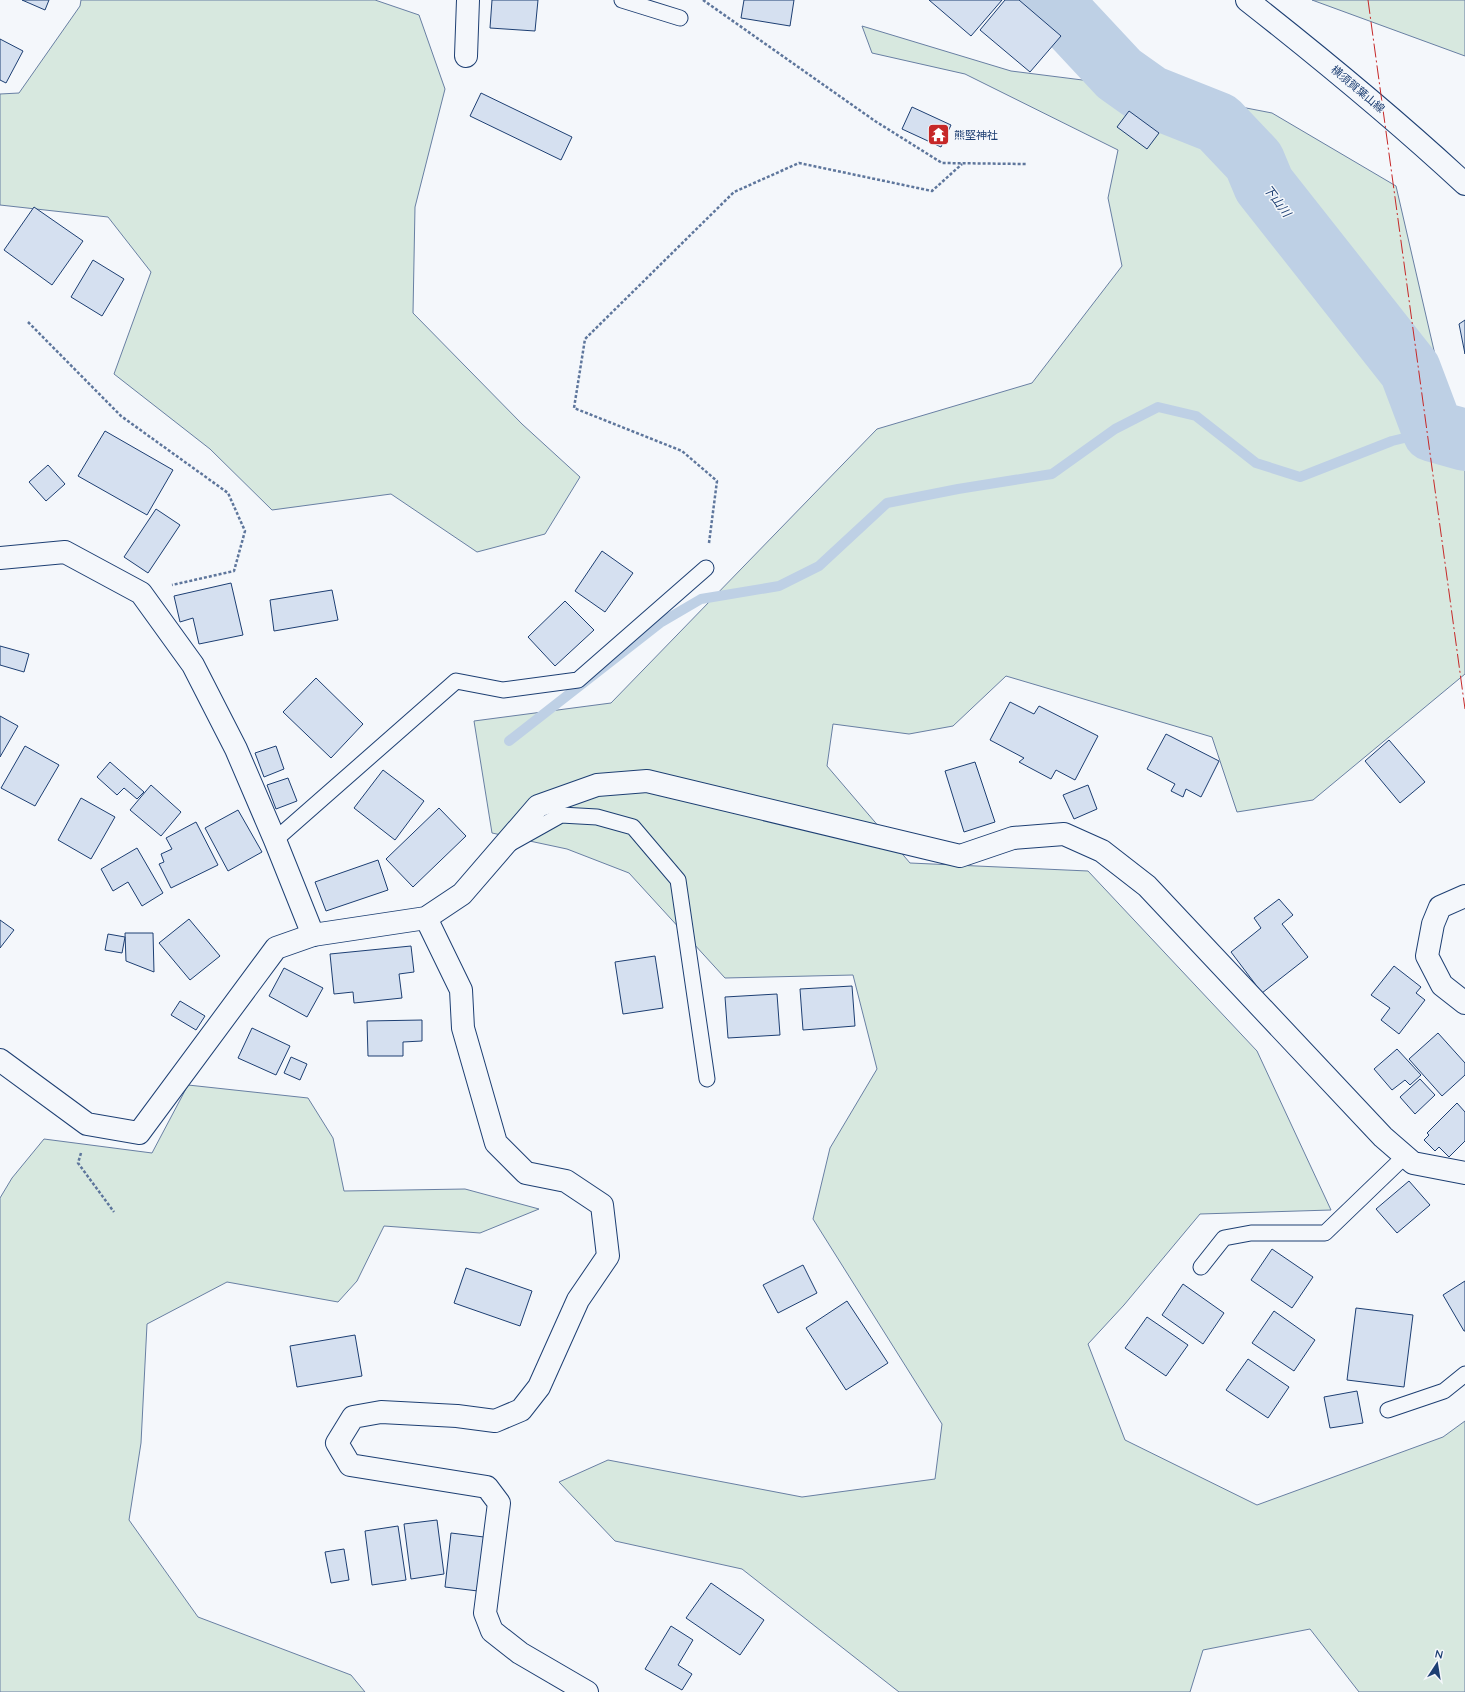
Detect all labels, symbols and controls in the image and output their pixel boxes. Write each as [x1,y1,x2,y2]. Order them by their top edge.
street label: 横須賀葉山線 [1328,62,1388,116]
temple icon: 熊堅神社 [925,122,951,148]
place label: 熊堅神社 [954,128,998,142]
water label: 下山川 [1261,182,1295,221]
north arrow [1417,1644,1457,1684]
text: N [1434,1647,1444,1662]

